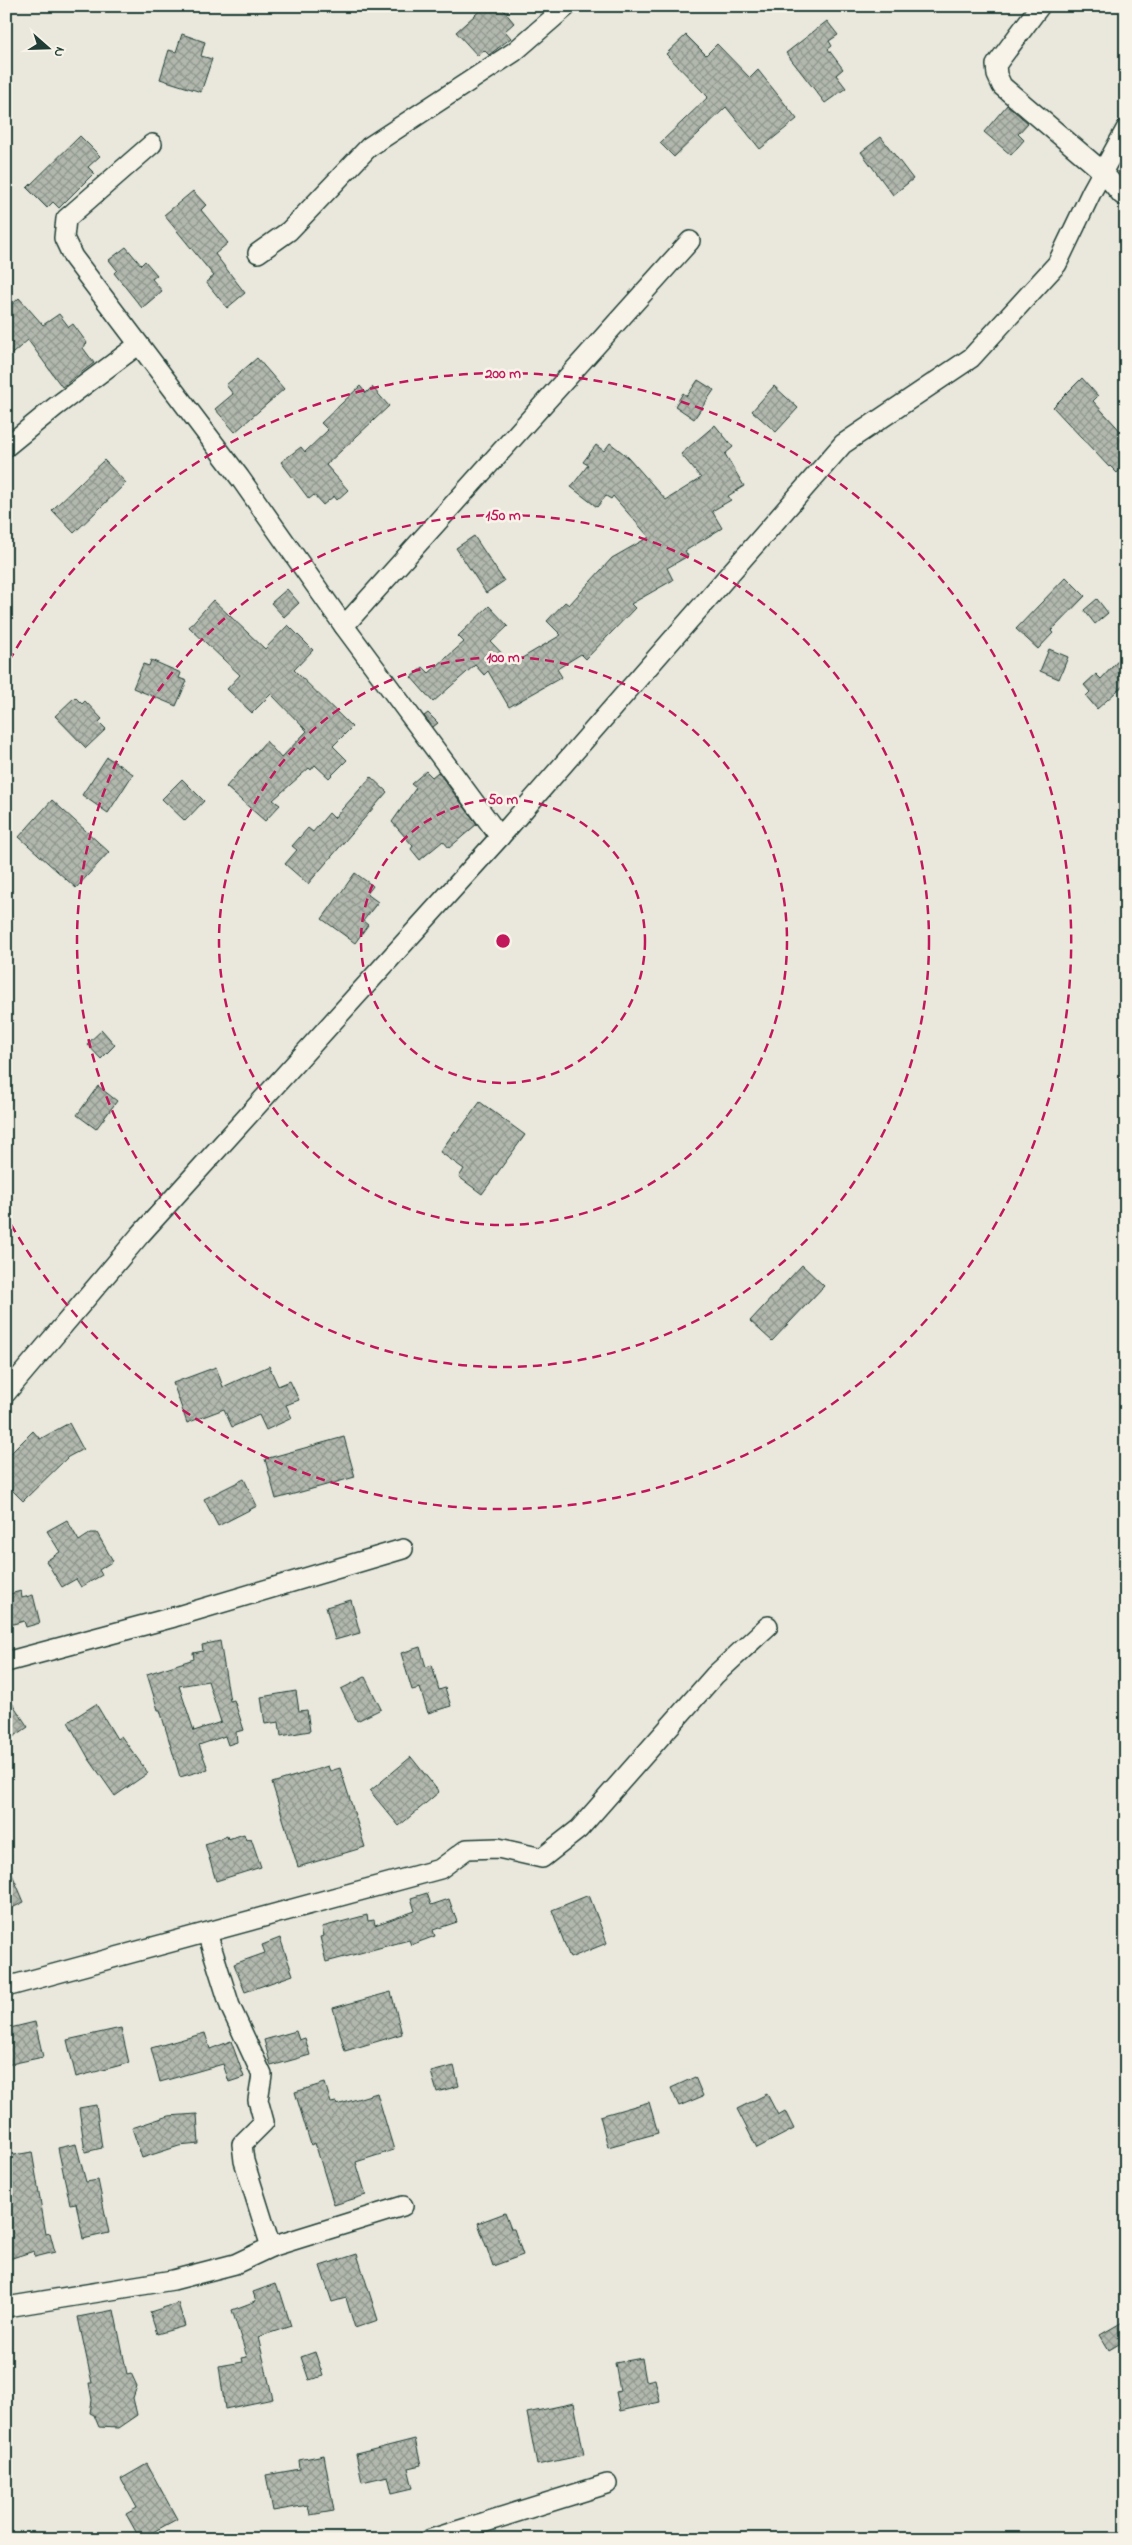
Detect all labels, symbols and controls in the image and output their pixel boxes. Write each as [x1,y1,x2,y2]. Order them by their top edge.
north arrow [22,22,72,72]
text: N [47,44,70,60]
text: 200 m [484,363,521,385]
text: 150 m [485,505,521,527]
text: 100 m [486,647,520,669]
text: 50 m [488,789,519,811]
centre of rings [494,932,512,950]

